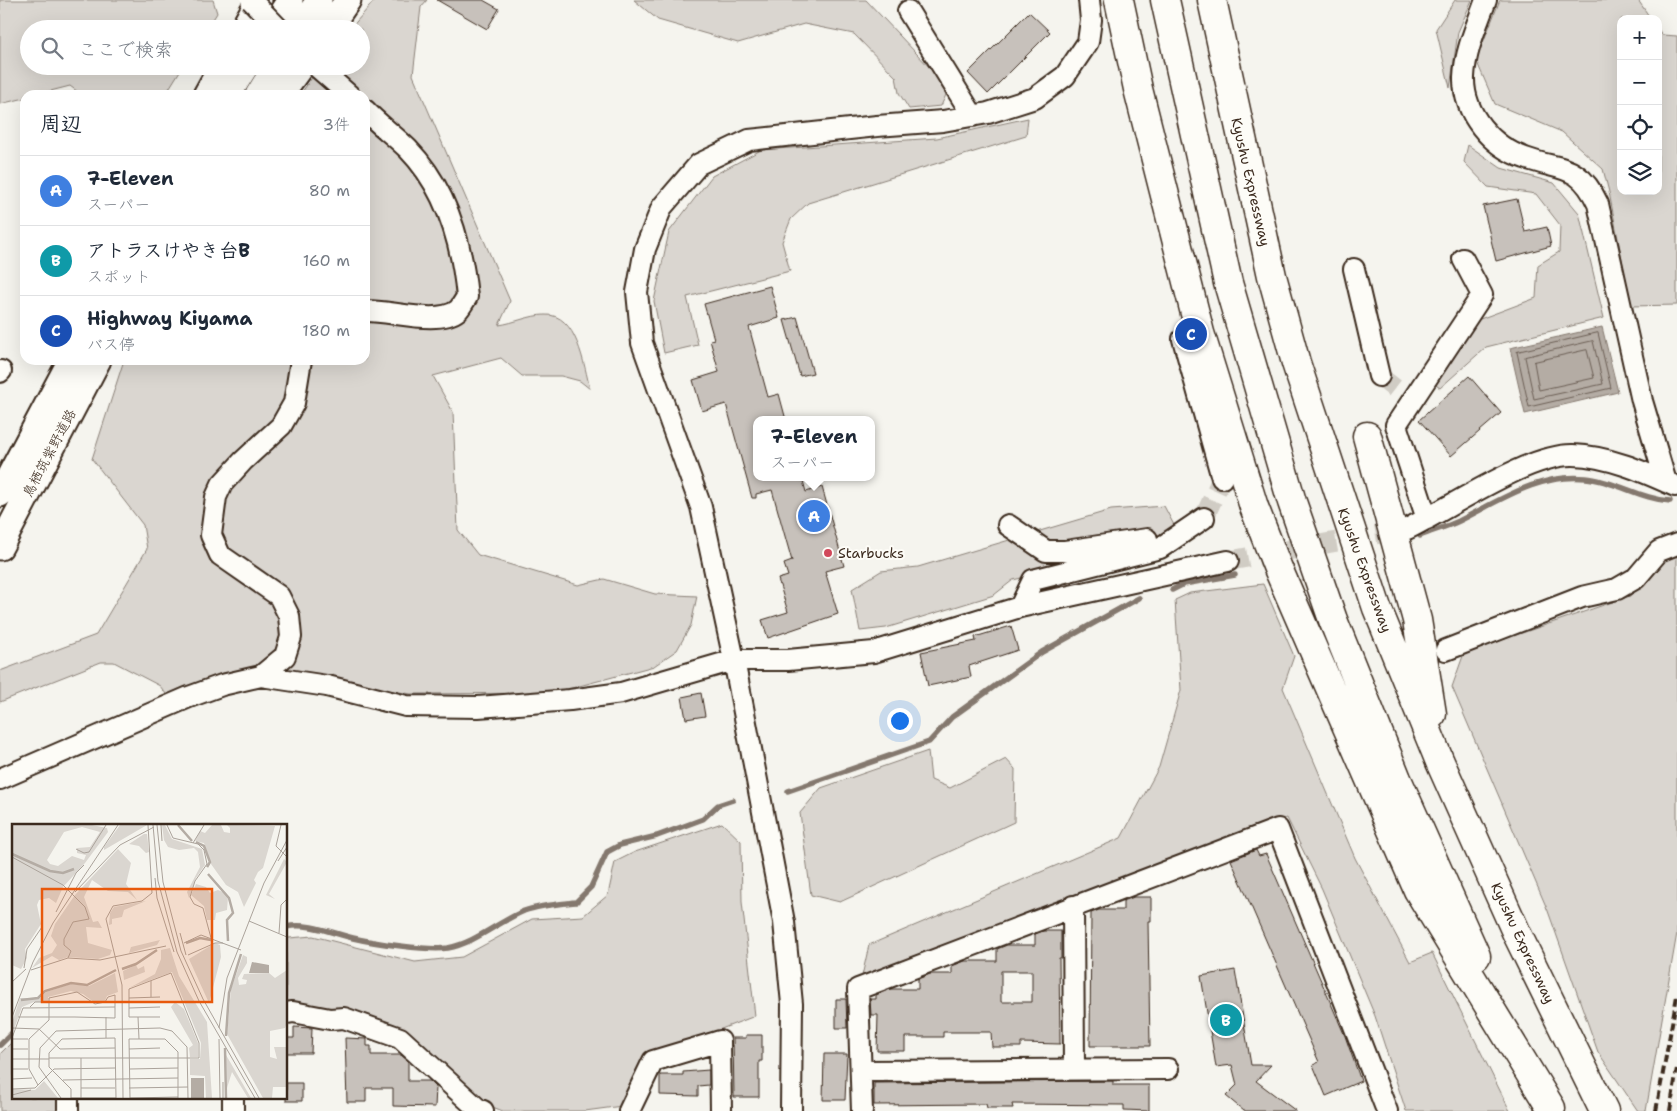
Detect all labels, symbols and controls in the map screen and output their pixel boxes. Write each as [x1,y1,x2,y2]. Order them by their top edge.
map controls [1617,15,1662,195]
button: + [1617,15,1662,60]
search box [20,20,370,75]
icon: search [38,34,66,62]
text: ここで検索 [78,37,173,62]
button: − [1617,60,1662,105]
button: locate [1617,105,1662,150]
text: 周辺 [40,110,82,138]
text: 3件 [323,114,350,135]
street label: Kyushu Expressway [1227,116,1275,248]
button: layers [1617,150,1662,195]
text: 7-Eleven [87,166,174,191]
text: A [50,180,62,201]
text: 80 m [309,180,350,201]
text: スーパー [87,194,150,215]
text: アトラスけやき台B [87,238,250,263]
text: B [51,250,61,271]
text: 160 m [303,250,350,271]
text: スポット [87,266,151,287]
text: Highway Kiyama [87,306,252,331]
pin: C [1175,315,1207,353]
text: C [51,320,61,341]
text: 180 m [302,320,350,341]
text: バス停 [87,334,135,355]
street label: 鳥栖筑紫野道路 [18,406,80,500]
popup [753,416,875,481]
text: 7-Eleven [771,424,857,449]
text: スーパー [771,452,834,473]
pin: A [798,497,830,535]
street label: Kyushu Expressway [1334,505,1396,635]
place label: Starbucks [838,544,904,562]
marker: Starbucks [822,547,834,559]
your location [887,708,913,734]
inset map [12,824,288,1098]
street label: Kyushu Expressway [1487,880,1559,1006]
pin: B [1210,1001,1242,1039]

